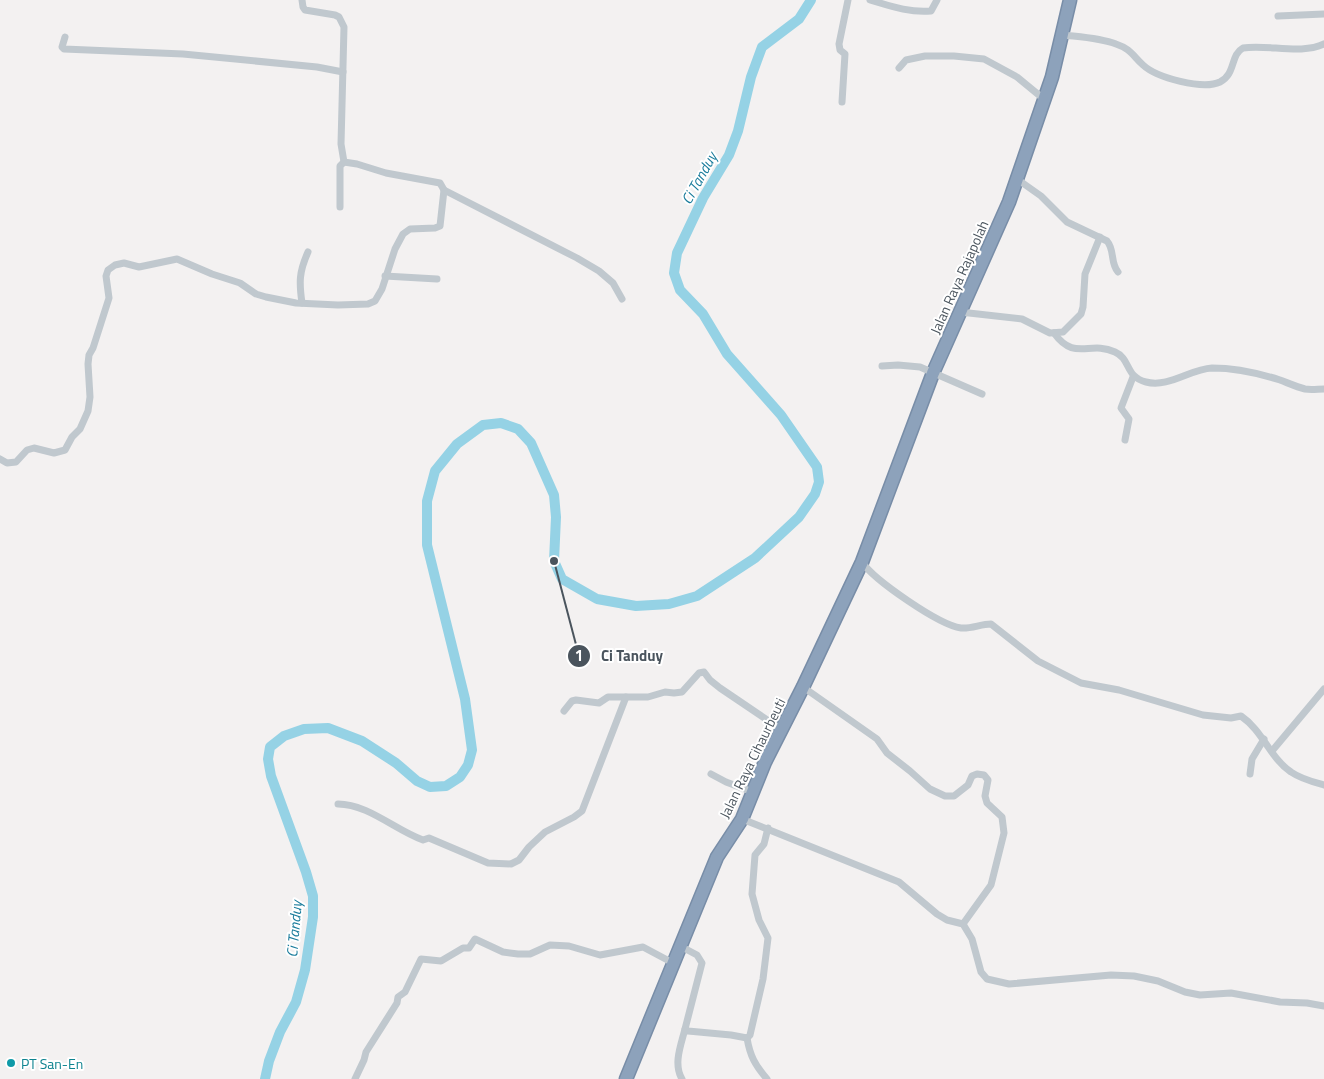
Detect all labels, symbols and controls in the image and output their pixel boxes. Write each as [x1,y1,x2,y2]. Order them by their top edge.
water label: Ci Tanduy [675,146,724,208]
street label: Jalan Raya Rajapolah [925,217,993,337]
callout: Ci Tanduy [566,641,673,671]
text: 1 [575,644,583,667]
text: Ci Tanduy [601,644,664,667]
street label: Jalan Raya Cihaurbeuti [714,694,790,822]
water label: Ci Tanduy [280,898,308,958]
place label: PT San-En [21,1053,83,1074]
marker: PT San-En [5,1057,17,1069]

